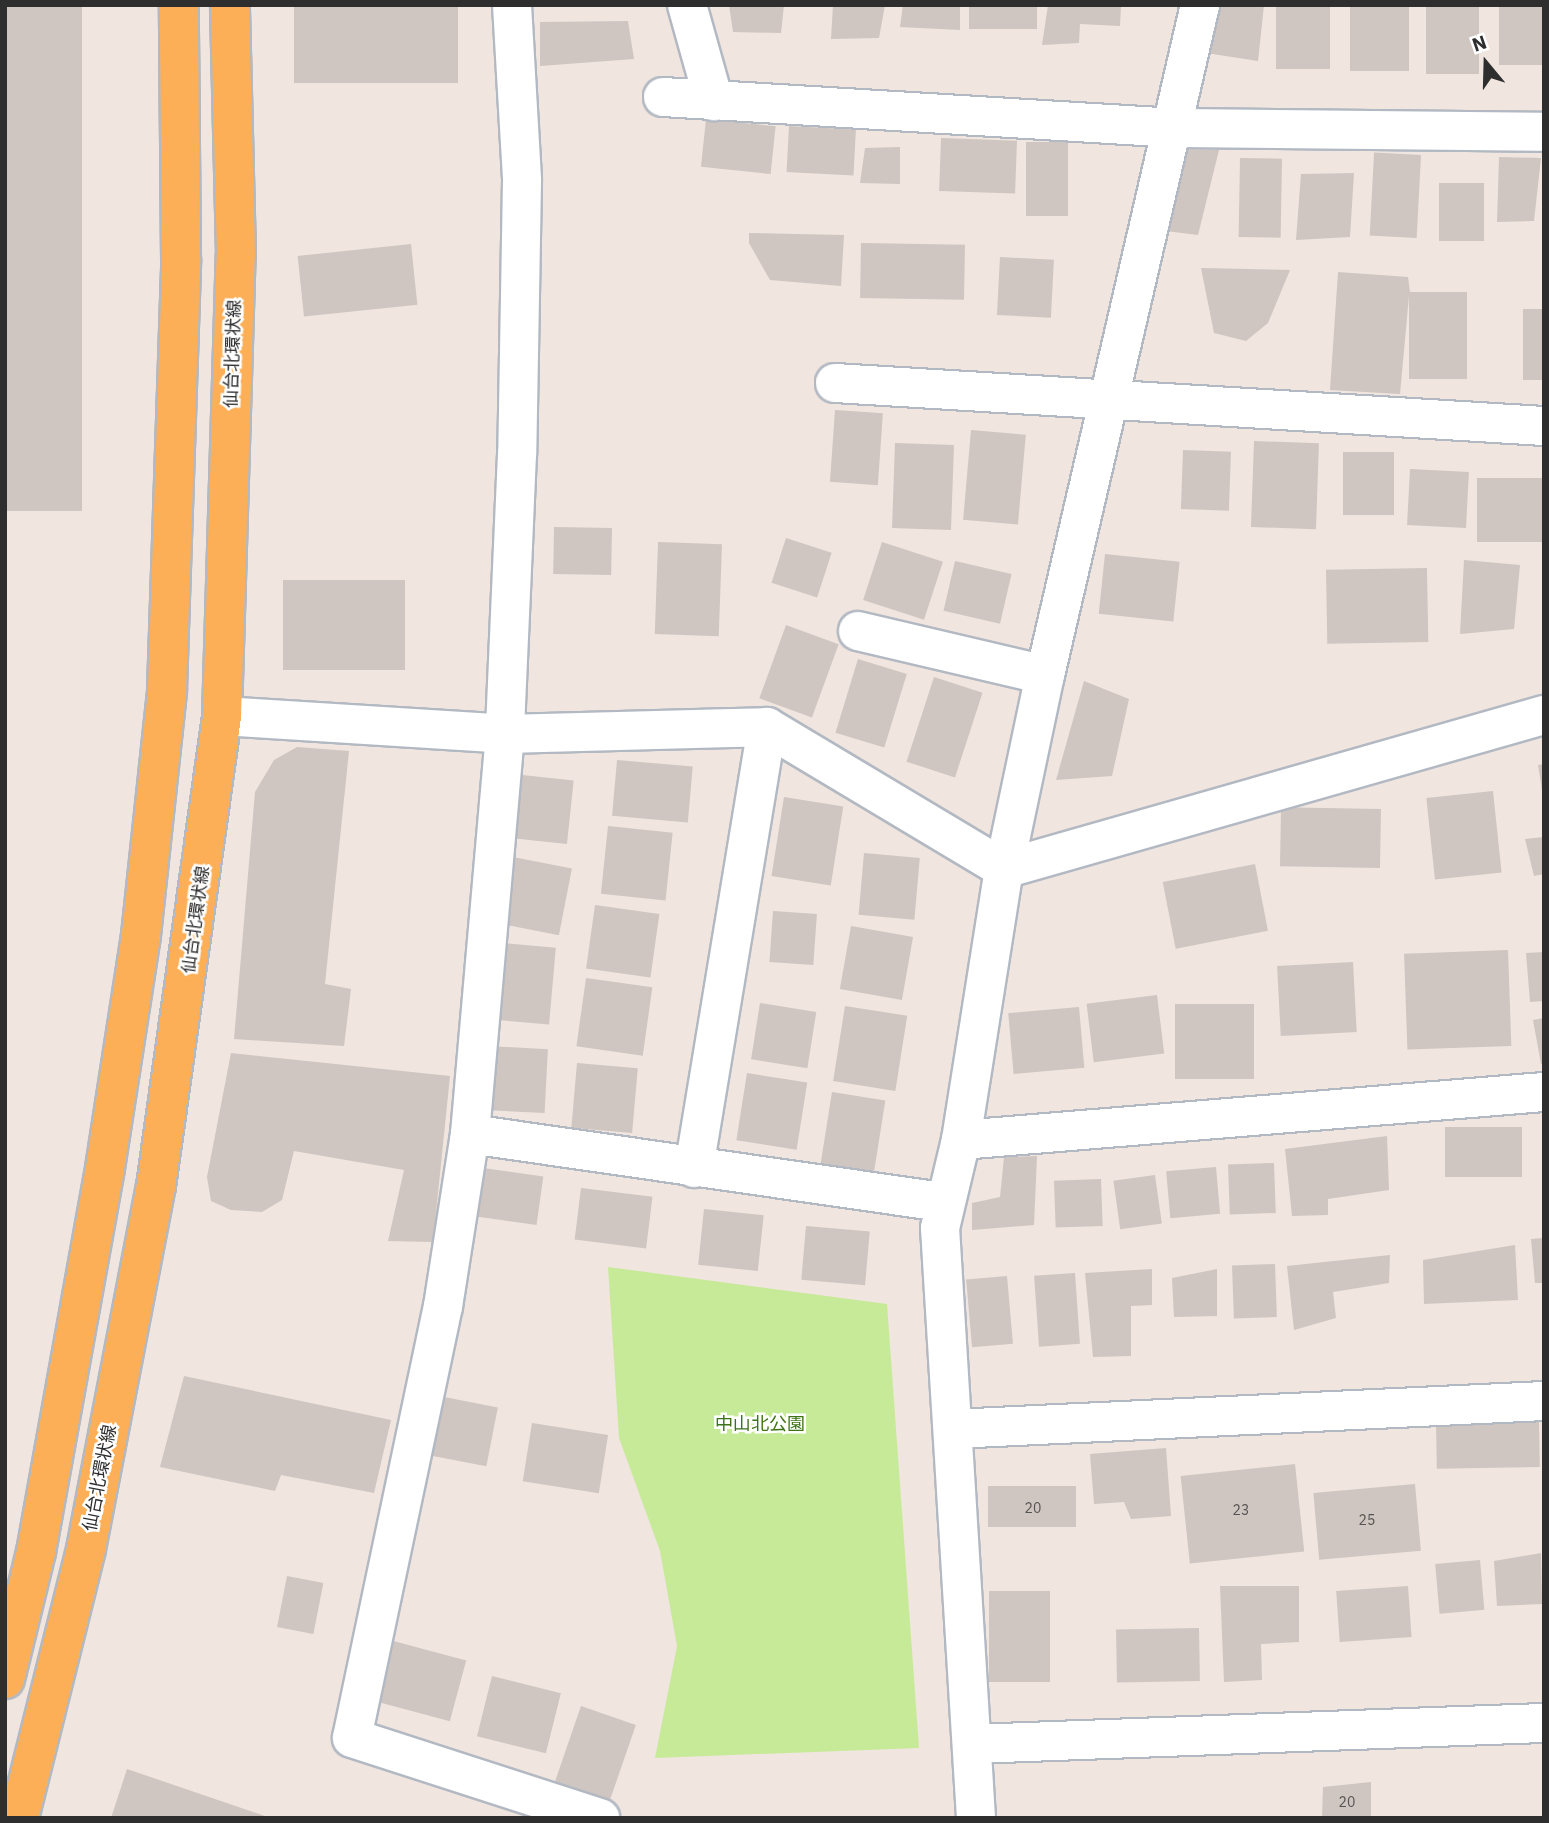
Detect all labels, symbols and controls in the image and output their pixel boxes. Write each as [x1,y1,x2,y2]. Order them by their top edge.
north arrow [1451,28,1521,98]
text: N [1469,30,1490,57]
street label: 仙台北環状線 [220,300,246,408]
street label: 仙台北環状線 [178,865,214,975]
park label: 中山北公園 [715,1413,805,1435]
street label: 仙台北環状線 [79,1423,121,1533]
house number: 20 [1025,1500,1041,1516]
house number: 23 [1233,1502,1249,1518]
house number: 25 [1359,1512,1375,1528]
house number: 20 [1339,1794,1355,1810]

